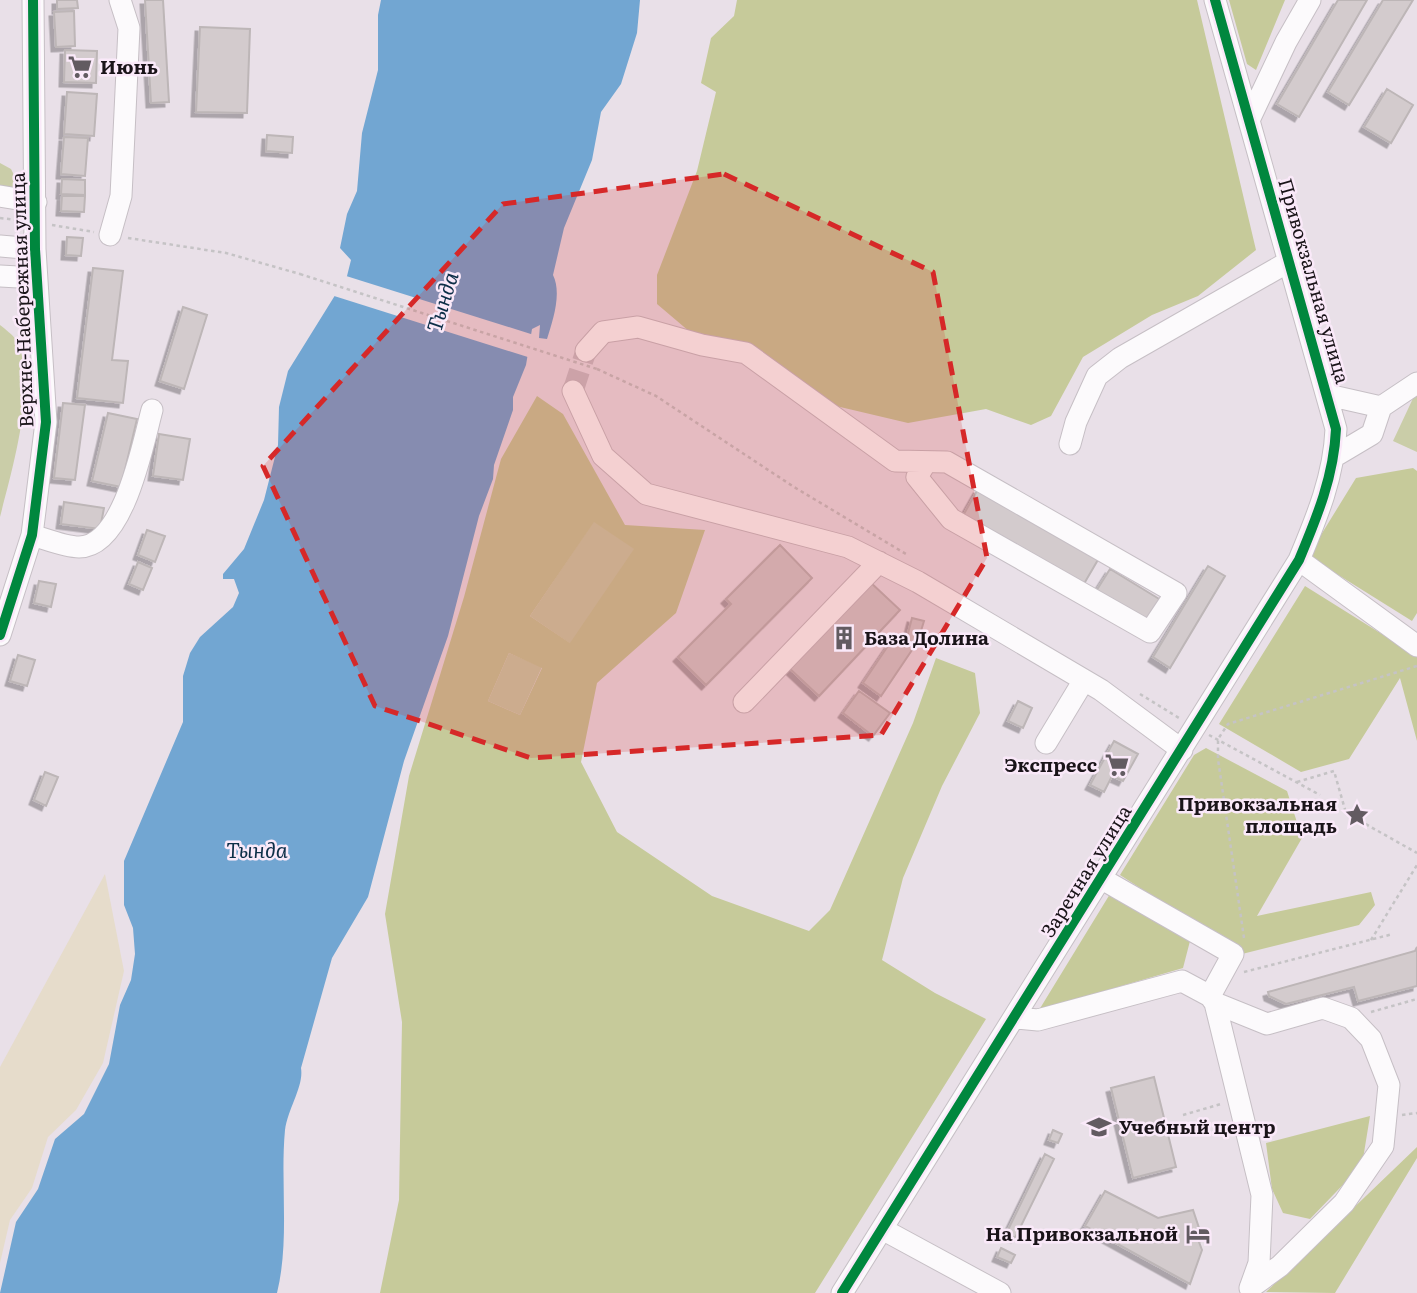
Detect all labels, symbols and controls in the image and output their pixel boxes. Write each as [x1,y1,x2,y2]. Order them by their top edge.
place label: Июнь [100,52,158,80]
supermarket icon: Июнь [66,53,94,81]
street label: Верхне-Набережная улица [3,171,39,428]
street label: Привокзальная улица [1272,175,1358,387]
water label: Тында [417,267,464,335]
place label: База Долина [864,623,989,651]
building icon: База Долина [830,624,858,652]
place label: Экспресс [1004,750,1097,778]
supermarket icon: Экспресс [1103,751,1131,779]
place label: Привокзальная площадь [1178,789,1337,839]
street label: Заречная улица [1033,798,1138,942]
place icon: Привокзальная площадь [1343,801,1371,829]
water label: Тында [226,833,288,864]
place label: Учебный центр [1119,1112,1275,1140]
school or university icon: Учебный центр [1085,1113,1113,1141]
place label: На Привокзальной [986,1219,1178,1247]
hotel icon: На Привокзальной [1184,1220,1212,1248]

